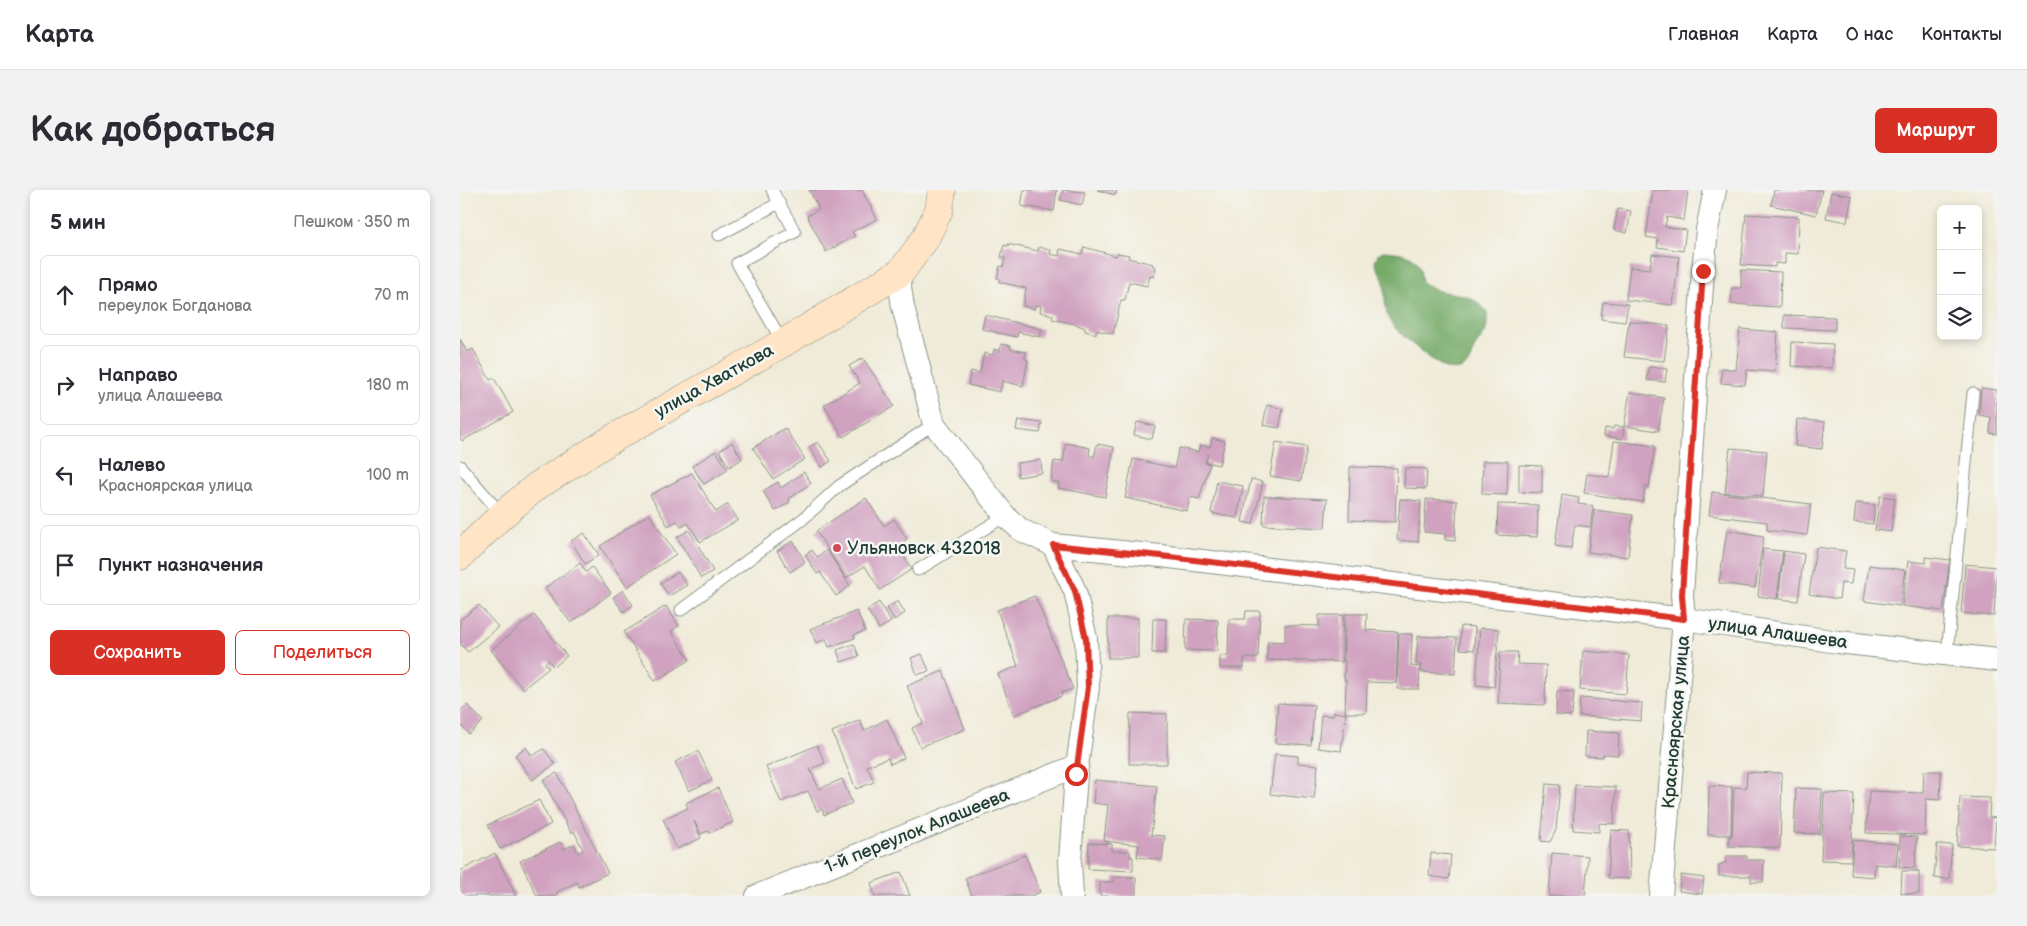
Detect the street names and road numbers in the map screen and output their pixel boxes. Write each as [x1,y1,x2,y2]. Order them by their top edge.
street label: улица Хваткова [651,339,777,422]
street label: улица Алашеева [1707,613,1849,653]
street label: Красноярская улица [1658,634,1694,810]
street label: 1-й переулок Алашеева [822,784,1013,878]

